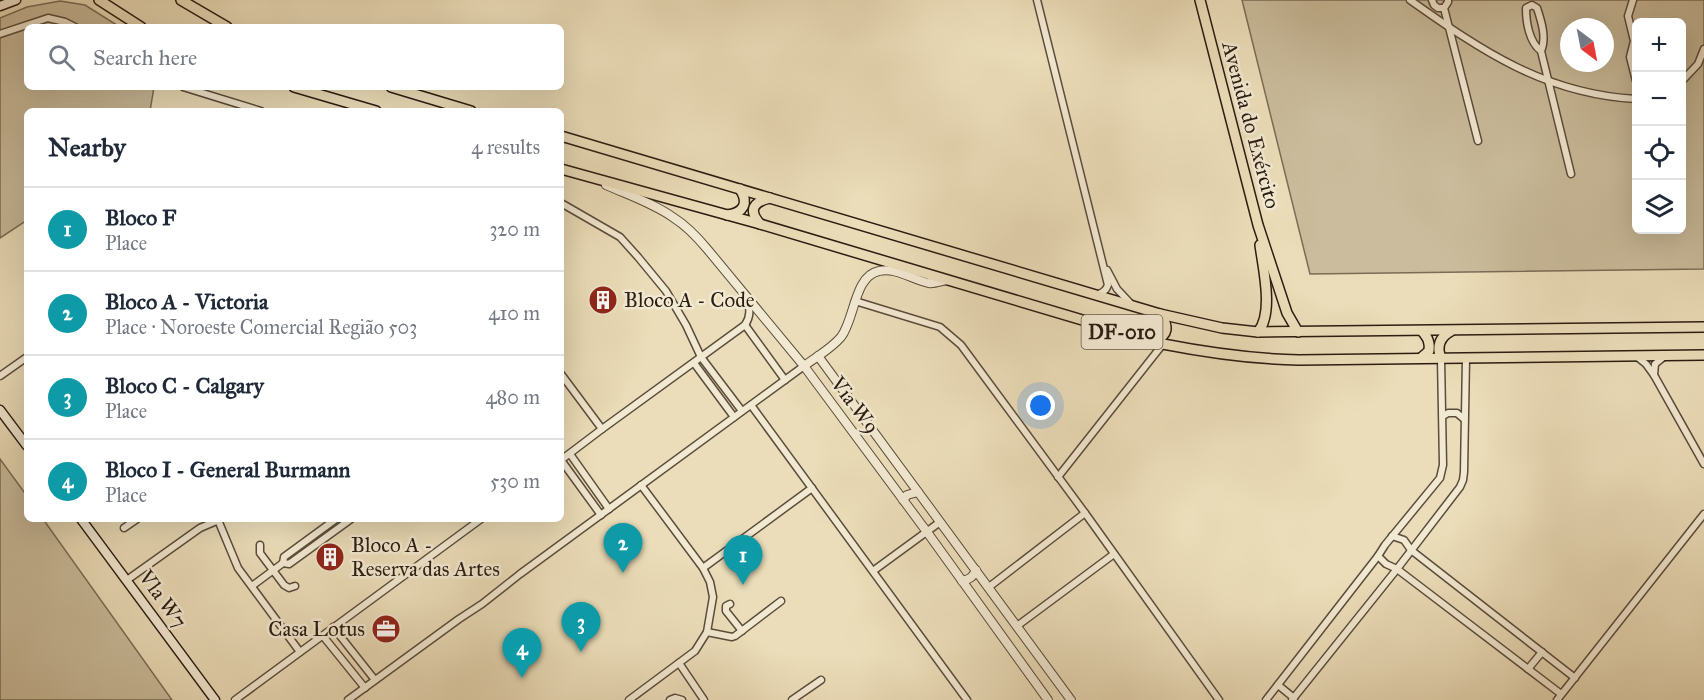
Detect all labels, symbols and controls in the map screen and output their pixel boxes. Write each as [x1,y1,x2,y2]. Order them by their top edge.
north arrow [1560,18,1614,72]
map controls [1632,18,1686,234]
button: + [1632,18,1686,72]
search box [24,24,564,90]
street label: Avenida do Exército [1216,38,1286,212]
icon: search [45,41,78,74]
text: Search here [93,44,197,71]
button: − [1632,72,1686,126]
button: locate [1632,126,1686,180]
text: Nearby [48,131,126,163]
text: 4 results [471,135,540,159]
button: layers [1632,180,1686,234]
text: Bloco F [105,204,176,231]
text: 1 [64,217,71,241]
text: 320 m [489,217,540,241]
text: Place [105,231,147,255]
building icon: Bloco A - Code [587,284,619,316]
place label: Bloco A - Code [624,287,755,313]
text: Bloco A - Victoria [105,288,268,315]
text: 2 [63,301,72,325]
text: 410 m [488,301,540,325]
text: Place · Noroeste Comercial Região 503 [105,315,417,339]
road number: DF-010 [1082,315,1162,349]
street label: Via W9 [824,370,885,439]
text: Bloco C - Calgary [105,372,264,399]
text: 3 [64,385,72,409]
text: 480 m [485,385,540,409]
your location [1026,391,1055,420]
text: Place [105,399,147,423]
text: Bloco I - General Burmann [105,456,351,483]
text: 4 [62,469,73,493]
text: 530 m [490,469,540,493]
text: Place [105,483,147,507]
pin: 2 [604,524,642,573]
place label: Bloco A - Reserva das Artes [351,532,500,582]
pin: 1 [724,536,762,585]
building icon: Bloco A - Reserva das Artes [314,541,346,573]
street label: Vla W7 [133,564,193,633]
pin: 3 [562,602,600,652]
office icon: Casa Lotus [370,613,402,645]
place label: Casa Lotus [268,616,365,642]
pin: 4 [502,628,542,678]

